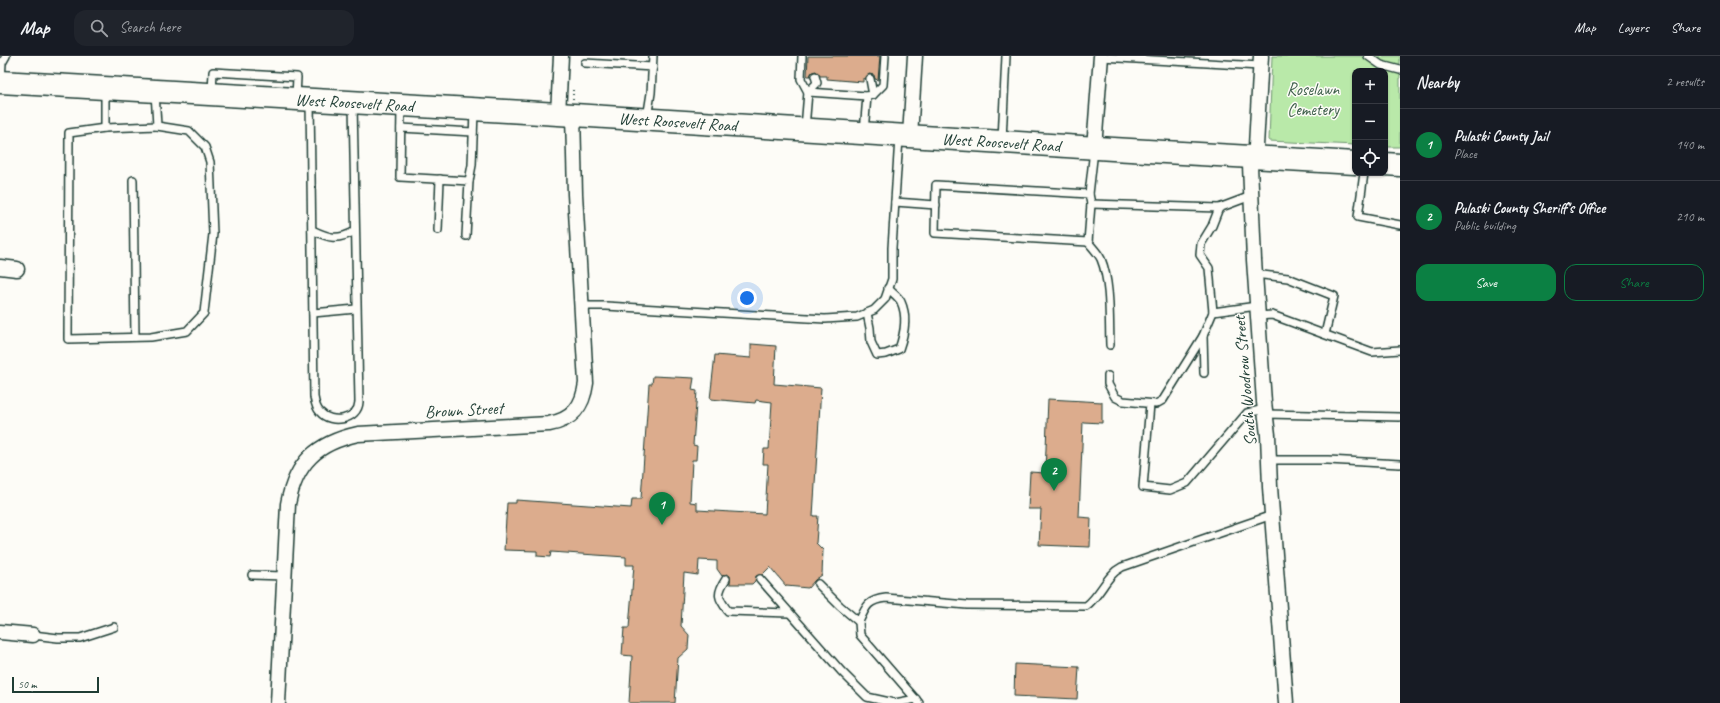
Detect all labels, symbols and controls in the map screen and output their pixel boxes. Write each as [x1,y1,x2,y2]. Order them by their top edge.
search box [74,10,354,46]
text: Map [20,16,50,40]
icon: search [88,17,110,39]
text: Search here [120,18,181,37]
text: Map [1574,19,1596,36]
text: Layers [1618,19,1649,36]
text: Share [1671,19,1700,36]
map controls [1352,68,1388,176]
button: + [1352,68,1388,104]
text: Nearby [1416,72,1459,93]
text: 2 results [1666,74,1704,90]
park label: Roselawn Cemetery [1287,79,1341,120]
street label: West Roosevelt Road [295,88,416,116]
button: − [1352,104,1388,140]
street label: West Roosevelt Road [618,107,740,136]
text: Pulaski County Jail [1454,127,1548,146]
street label: West Roosevelt Road [942,128,1063,156]
text: 1 [1426,137,1432,153]
text: 140 m [1676,137,1704,153]
button: locate [1352,140,1388,176]
text: Place [1454,146,1477,162]
text: Pulaski County Sheriff's Office [1454,199,1605,218]
text: 2 [1426,209,1432,225]
text: 210 m [1676,209,1704,225]
text: Public building [1454,218,1516,234]
button: Save [1416,264,1556,301]
button: Share [1564,264,1704,301]
your location [737,288,757,308]
street label: South Woodrow Street [1229,313,1261,447]
street label: Brown Street [424,397,506,423]
pin: 2 [1041,458,1067,491]
pin: 1 [649,492,675,525]
scale bar [12,675,99,694]
text: 50 m [18,677,37,691]

